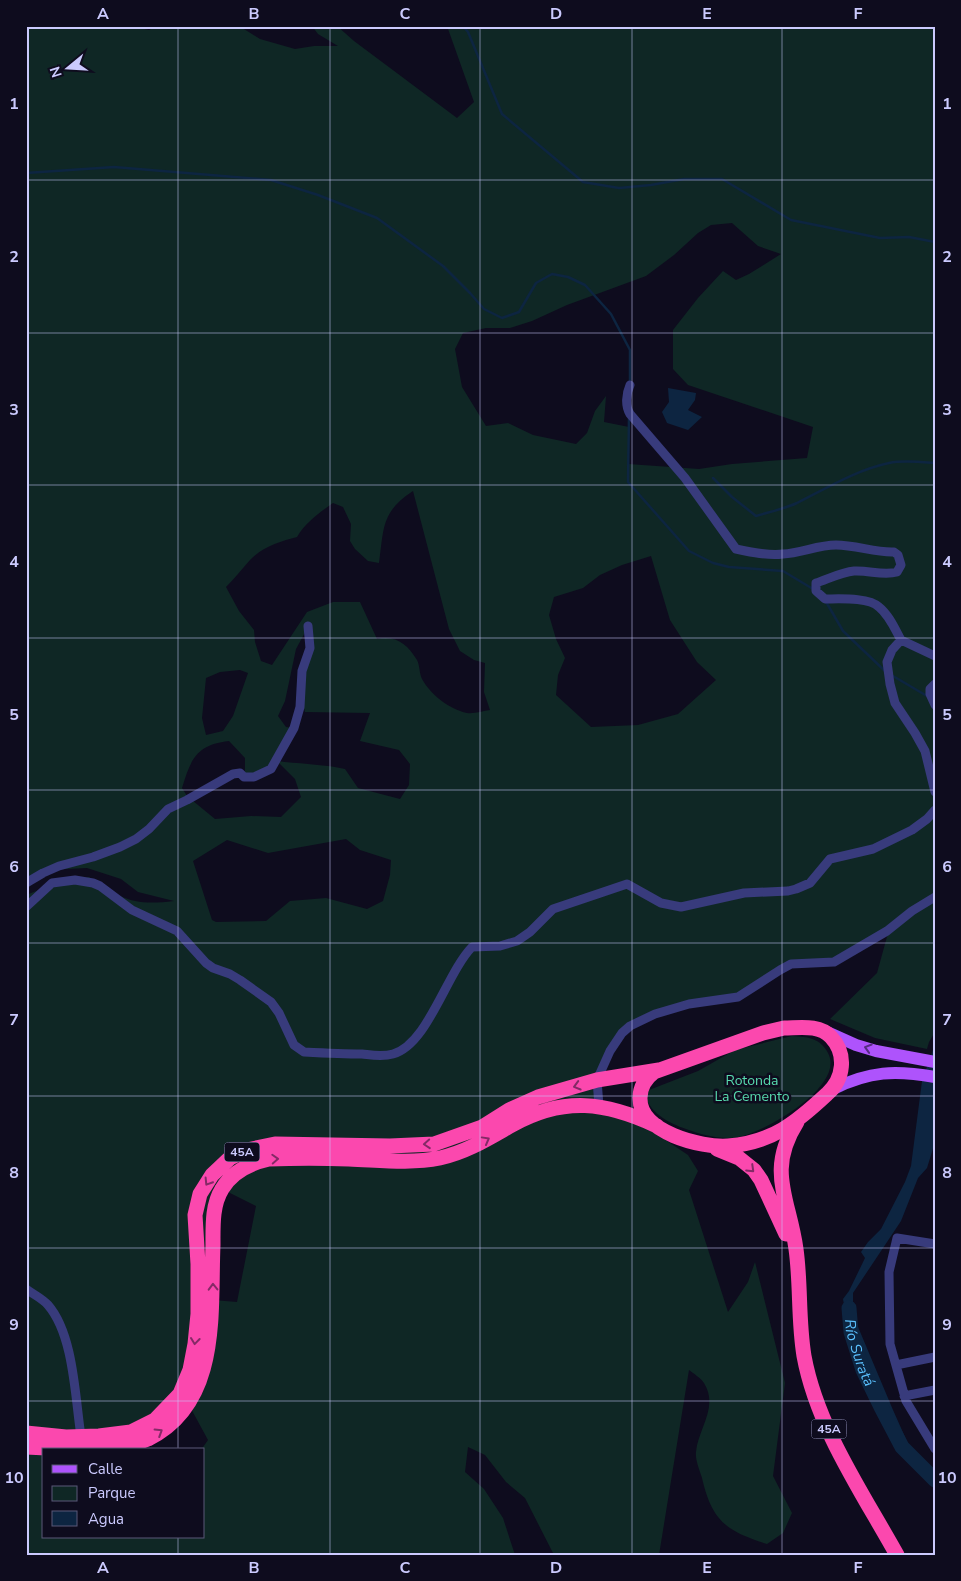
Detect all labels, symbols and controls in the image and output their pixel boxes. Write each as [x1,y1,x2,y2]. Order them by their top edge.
text: A [97,3,109,25]
text: B [248,3,260,25]
text: C [400,3,411,25]
text: D [550,3,562,25]
text: E [702,3,712,25]
text: F [854,3,863,25]
north arrow [42,42,92,92]
text: N [45,64,67,80]
text: 1 [9,93,19,115]
text: 1 [942,93,952,115]
text: 2 [9,246,19,268]
text: 2 [942,246,952,268]
text: 3 [9,399,19,421]
text: 3 [942,399,952,421]
text: 4 [9,551,19,573]
text: 4 [942,551,952,573]
text: 5 [9,704,19,726]
text: 5 [942,704,952,726]
text: 6 [9,856,19,878]
text: 6 [942,856,952,878]
text: 7 [9,1009,19,1031]
text: 7 [942,1009,952,1031]
one-way arrow [864,1044,872,1054]
park label: Rotonda La Cemento [715,1071,790,1106]
one-way arrow [574,1081,582,1091]
one-way arrow [481,1136,490,1146]
one-way arrow [423,1138,431,1149]
road number: 45A [224,1142,260,1162]
one-way arrow [271,1153,279,1164]
text: 8 [9,1162,19,1184]
text: 8 [942,1162,952,1184]
one-way arrow [745,1163,754,1172]
one-way arrow [204,1176,214,1185]
one-way arrow [207,1282,218,1290]
text: 9 [9,1314,19,1336]
text: 9 [942,1314,952,1336]
water label: Río Suratá [840,1318,879,1390]
one-way arrow [190,1338,201,1346]
road number: 45A [812,1420,846,1438]
one-way arrow [153,1429,162,1438]
legend [42,1448,205,1538]
text: Calle [88,1459,123,1479]
text: 10 [4,1467,24,1489]
text: 10 [937,1467,957,1489]
text: Parque [88,1483,136,1503]
text: Agua [88,1509,124,1529]
text: A [97,1557,109,1579]
text: B [248,1557,260,1579]
text: C [400,1557,411,1579]
text: D [550,1557,562,1579]
text: E [702,1557,712,1579]
text: F [854,1557,863,1579]

